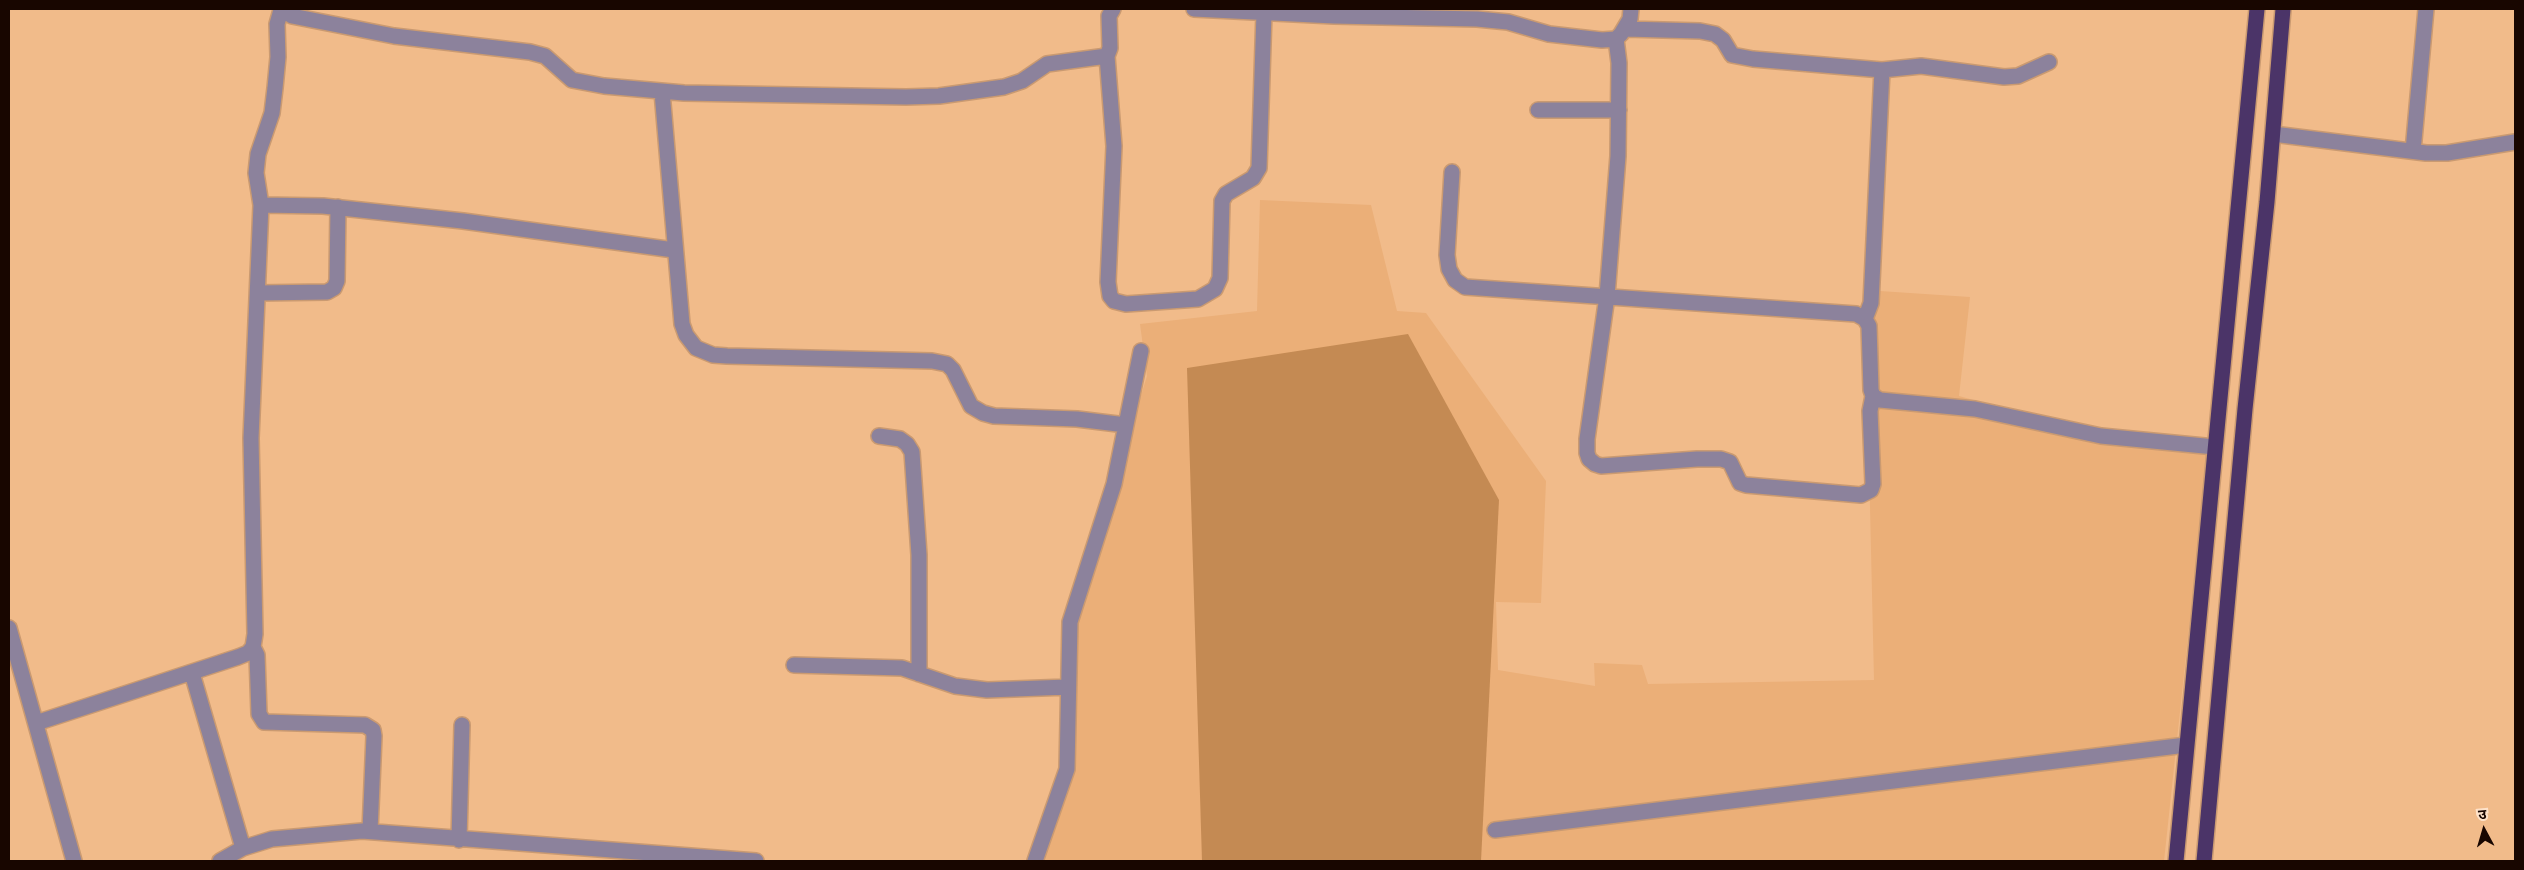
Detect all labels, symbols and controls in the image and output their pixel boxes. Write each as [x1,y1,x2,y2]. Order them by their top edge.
north arrow [2459,805,2509,855]
text: उ [2477,806,2487,823]

